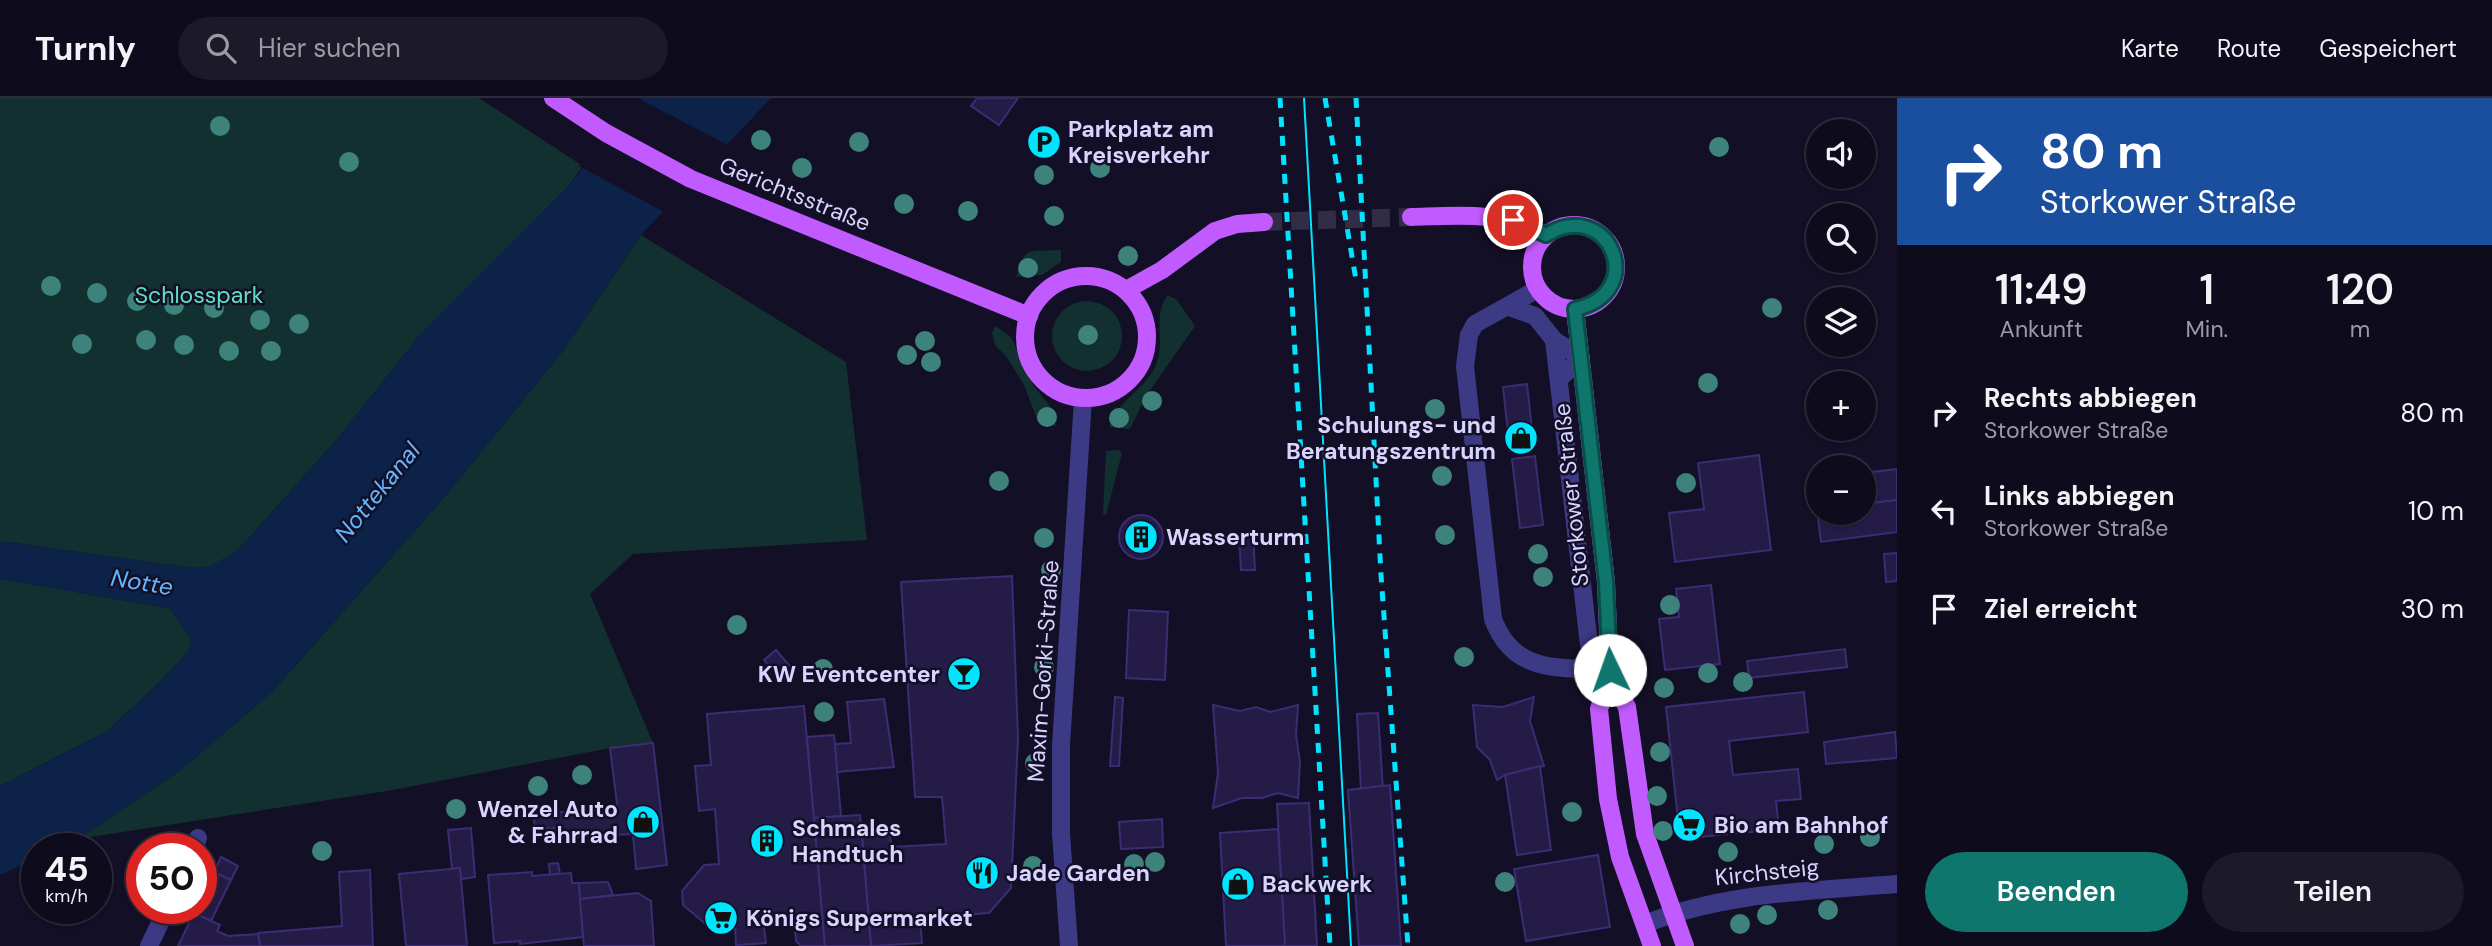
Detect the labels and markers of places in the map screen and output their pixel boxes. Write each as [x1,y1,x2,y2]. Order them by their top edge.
place label: Parkplatz am Kreisverkehr [1068,114,1214,170]
parking icon: Parkplatz am Kreisverkehr [1025,123,1063,161]
pin [1483,190,1543,250]
place label: Schulungs- und Beratungszentrum [1286,410,1496,466]
shop icon: Schulungs- und Beratungszentrum [1502,419,1540,457]
building icon: Wasserturm [1122,518,1160,556]
place label: Wasserturm [1166,522,1304,552]
bar icon: KW Eventcenter [945,655,983,693]
place label: KW Eventcenter [758,659,940,689]
place label: Wenzel Auto & Fahrrad [477,794,618,850]
shop icon: Wenzel Auto & Fahrrad [624,803,662,841]
supermarket icon: Bio am Bahnhof [1670,806,1708,844]
place label: Bio am Bahnhof [1714,810,1888,840]
place label: Schmales Handtuch [792,813,903,869]
building icon: Schmales Handtuch [748,822,786,860]
restaurant icon: Jade Garden [963,854,1001,892]
place label: Jade Garden [1006,858,1150,888]
shop icon: Backwerk [1219,865,1257,903]
place label: Backwerk [1262,869,1372,899]
supermarket icon: Königs Supermarket [702,899,740,937]
place label: Königs Supermarket [746,903,973,933]

